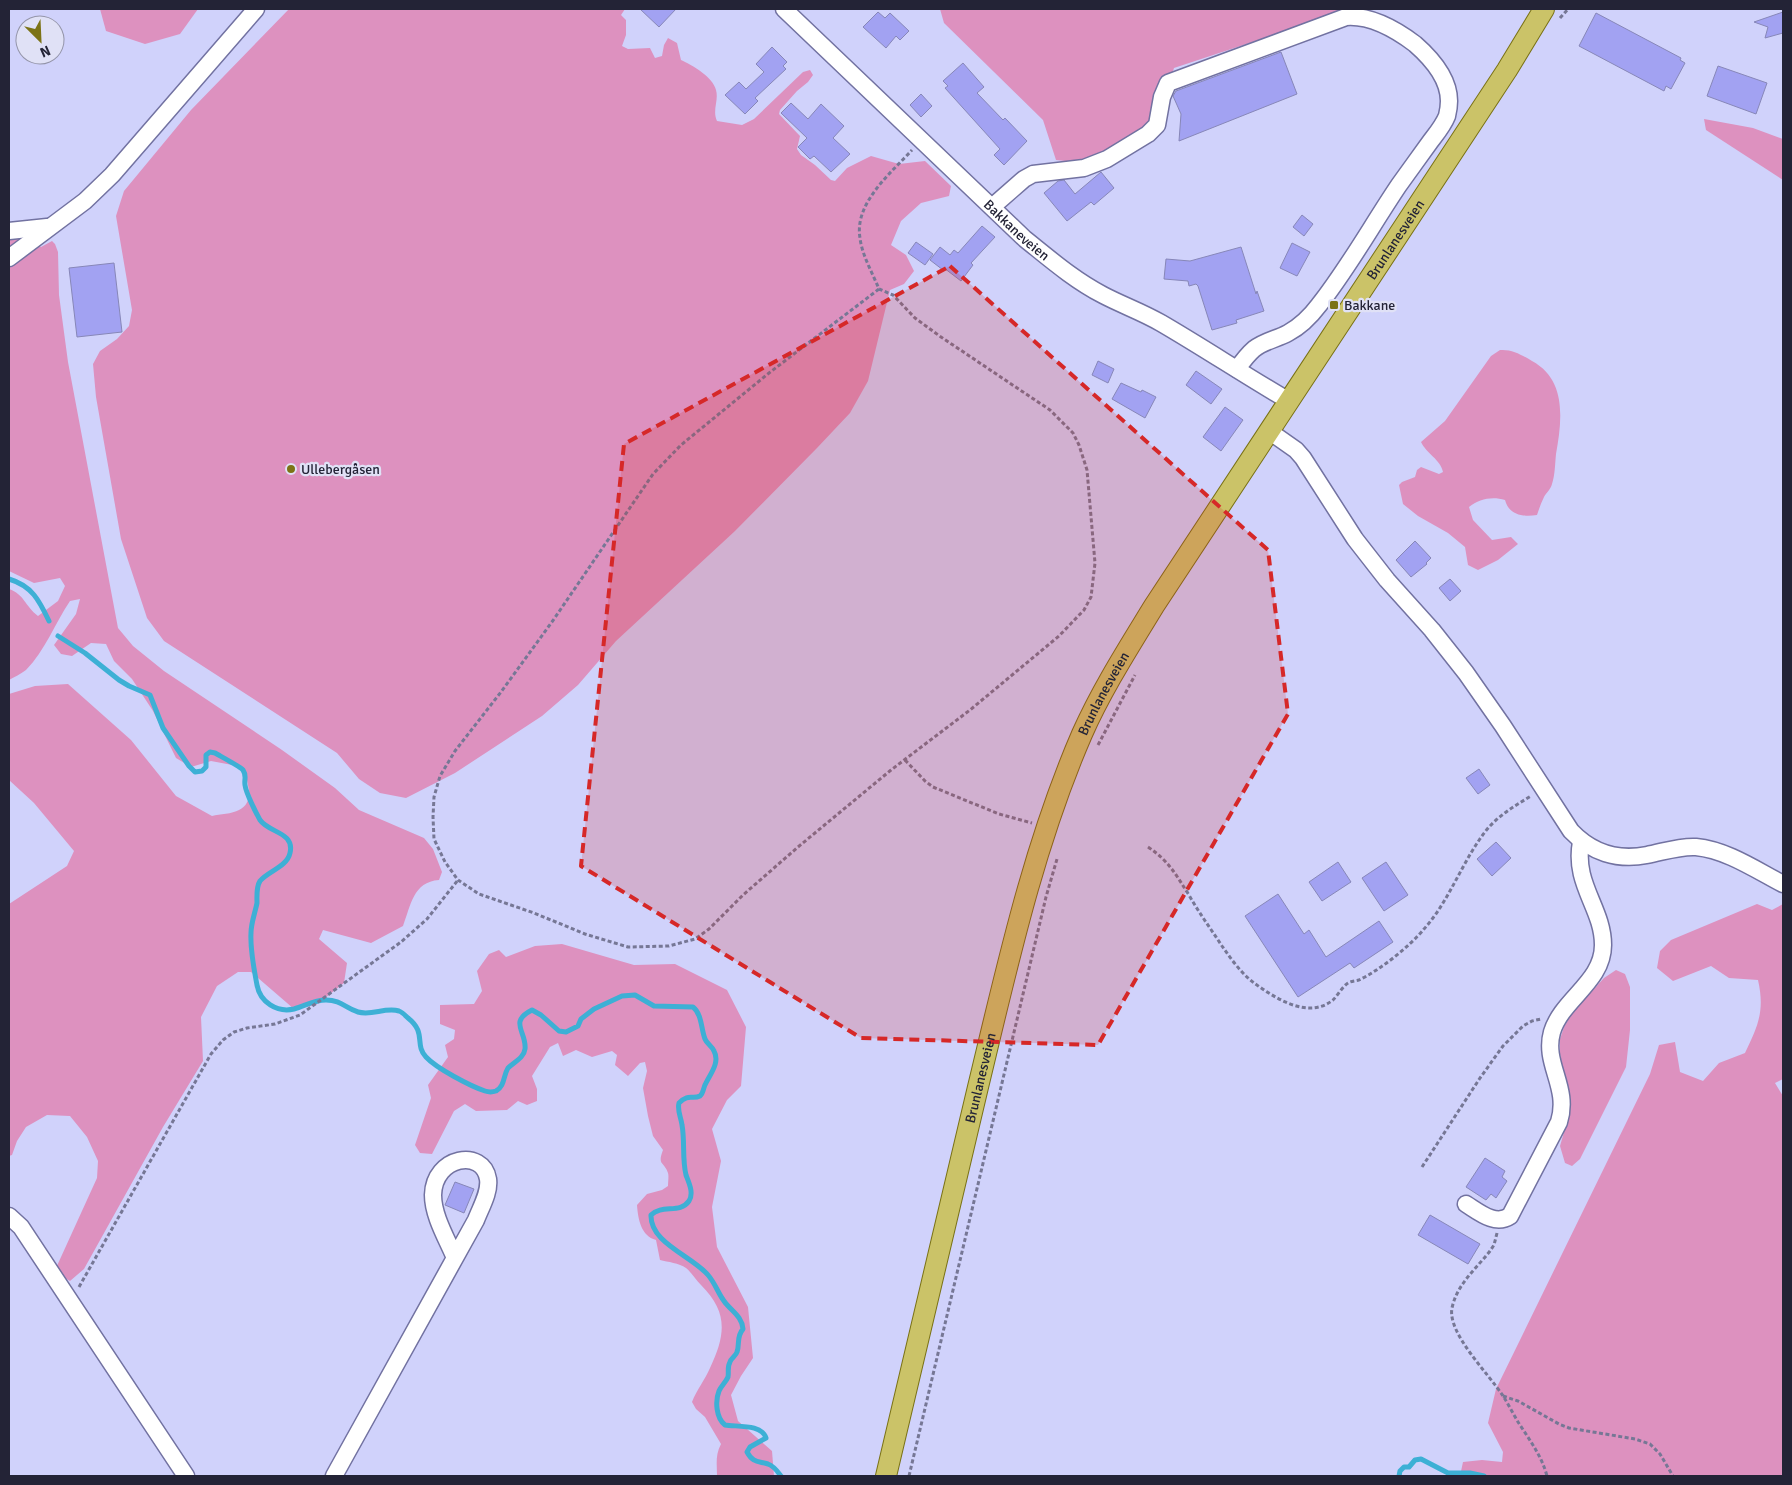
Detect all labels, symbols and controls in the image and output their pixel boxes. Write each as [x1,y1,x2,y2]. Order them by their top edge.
north arrow [15,15,65,65]
text: N [37,42,53,61]
street label: Bakkaneveien [980,196,1053,264]
street label: Brunlanesveien [1363,197,1428,283]
place label: Bakkane [1344,297,1395,314]
marker: Bakkane [1328,299,1340,311]
place label: Ullebergåsen [301,461,380,478]
marker: Ullebergåsen [285,463,297,475]
street label: Brunlanesveien [1075,649,1133,738]
street label: Brunlanesveien [962,1031,1000,1125]

